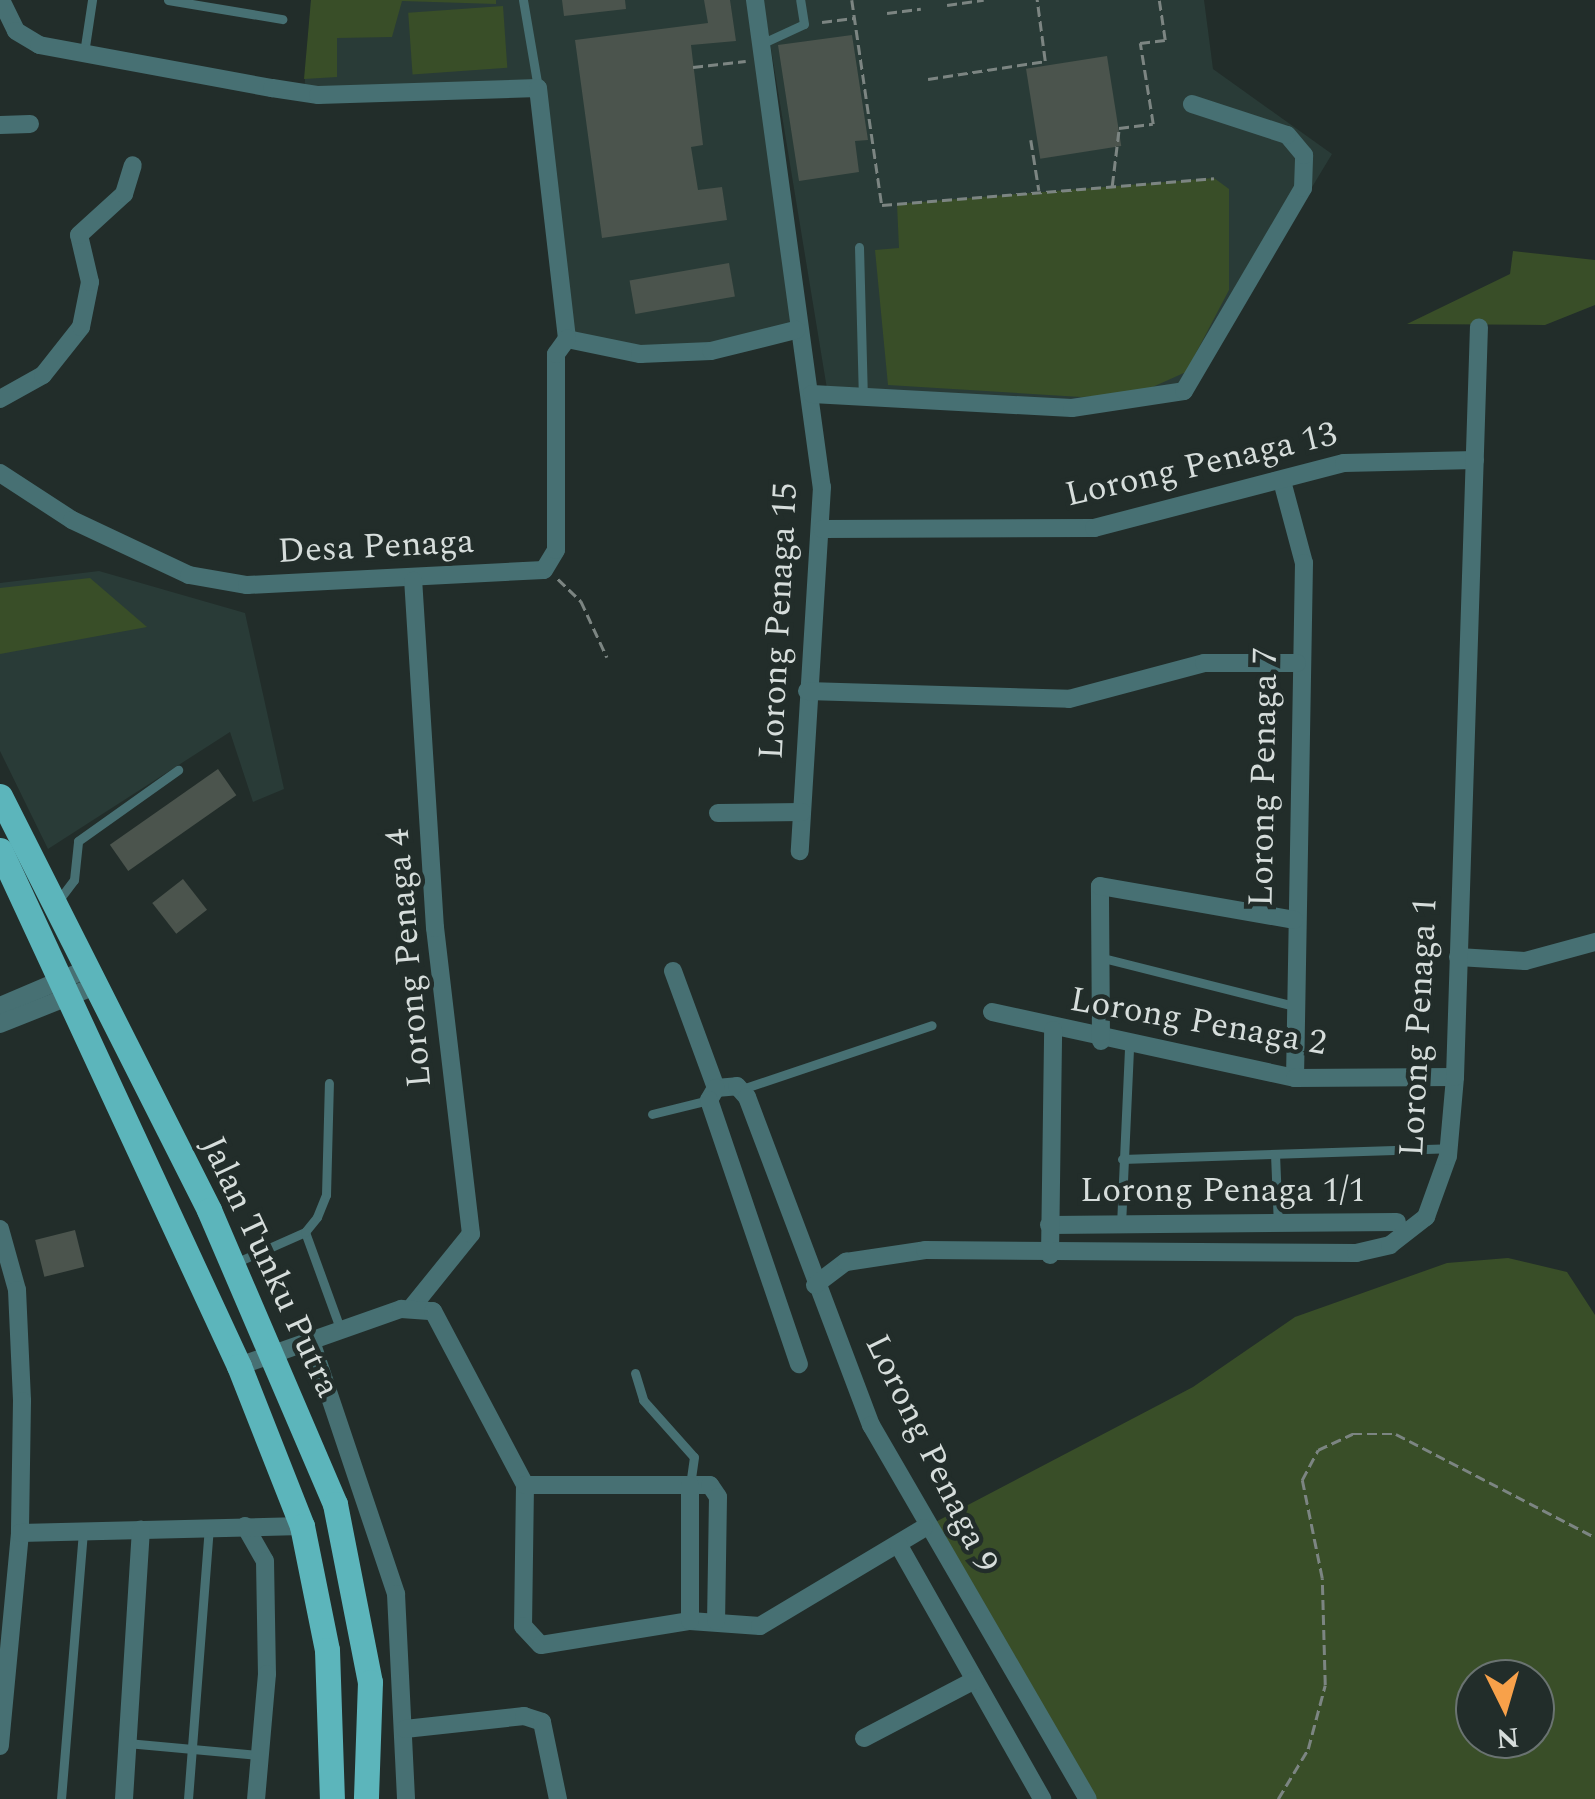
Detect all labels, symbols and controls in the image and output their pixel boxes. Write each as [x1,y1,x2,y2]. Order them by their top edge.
street label: Lorong Penaga 13 [1061,413,1341,517]
street label: Lorong Penaga 15 [751,481,807,761]
street label: Desa Penaga [277,521,475,573]
street label: Lorong Penaga 7 [1241,647,1287,907]
street label: Lorong Penaga 4 [377,827,441,1089]
street label: Lorong Penaga 1 [1391,896,1447,1158]
street label: Lorong Penaga 2 [1066,979,1330,1065]
street label: Jalan Tunku Putra [191,1130,349,1404]
street label: Lorong Penaga 1/1 [1080,1170,1366,1212]
street label: Lorong Penaga 9 [855,1328,1007,1580]
north arrow [1455,1659,1555,1759]
text: N [1494,1715,1521,1760]

